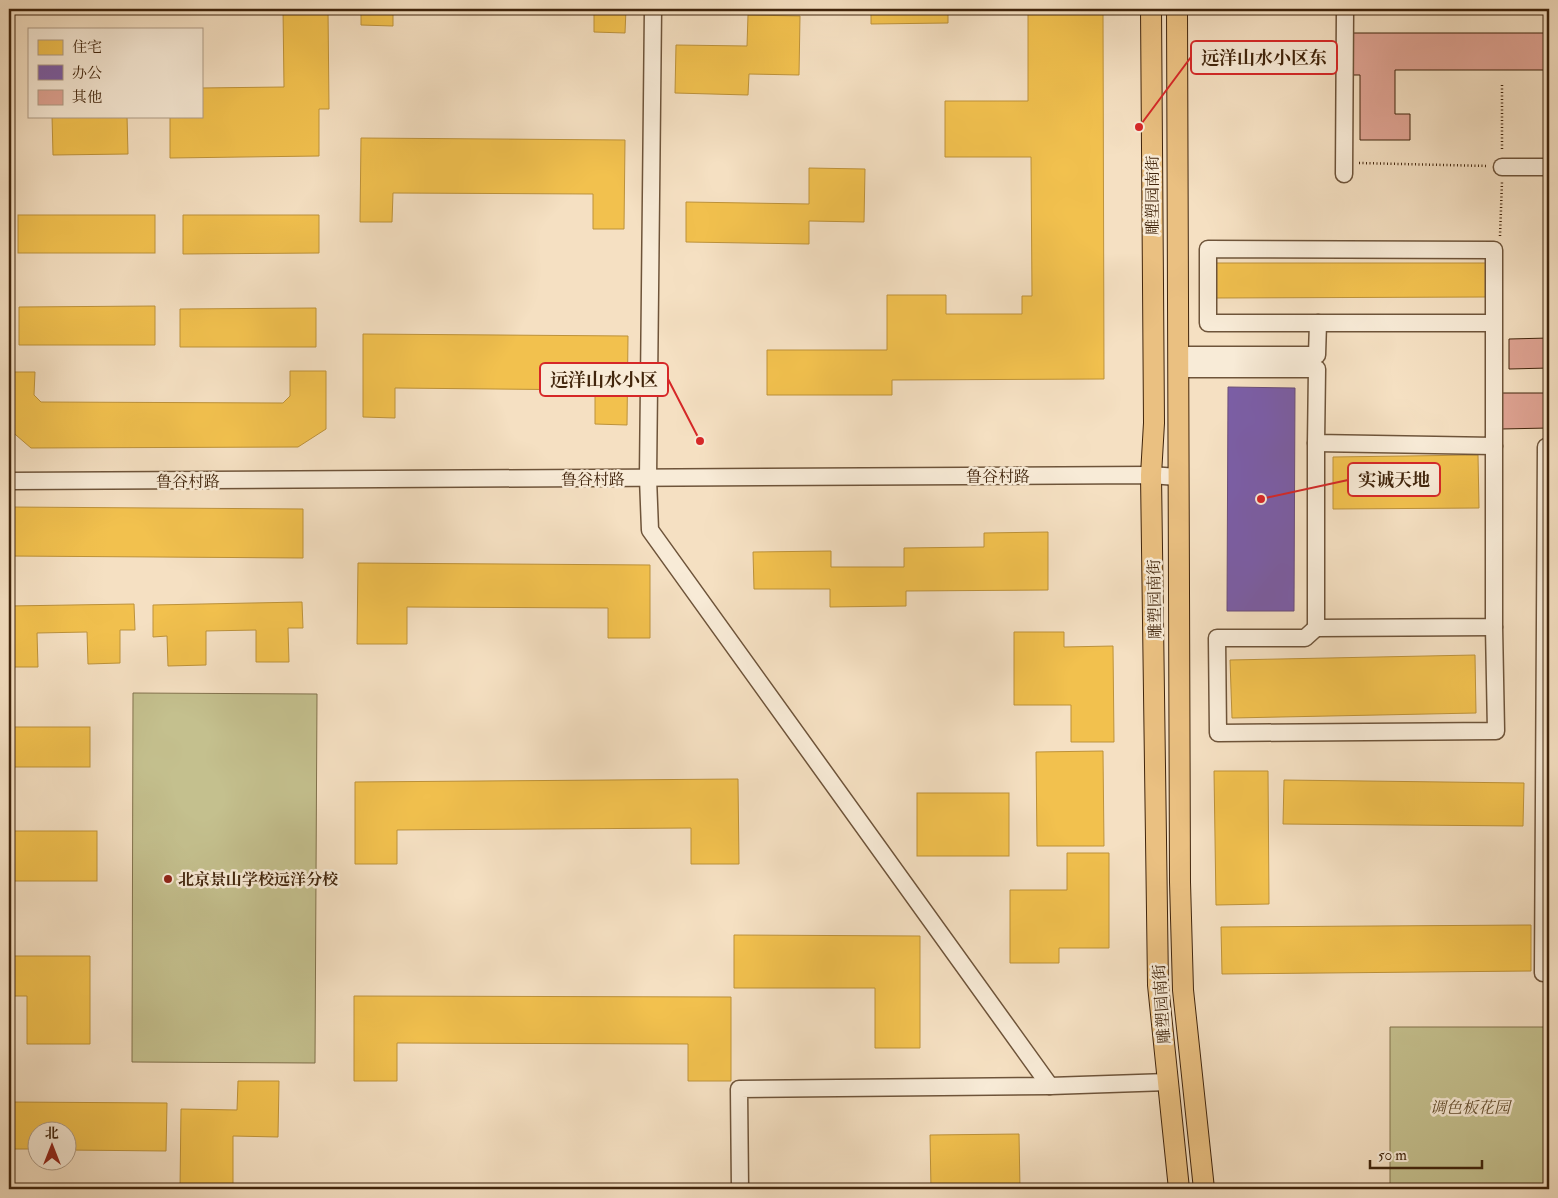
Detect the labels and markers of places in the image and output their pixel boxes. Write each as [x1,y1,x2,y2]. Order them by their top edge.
callout: 远洋山水小区东 [1191,41,1337,74]
callout: 远洋山水小区 [540,363,668,396]
callout: 实诚天地 [1348,463,1440,496]
place label: 北京景山学校远洋分校 [178,870,338,890]
marker: 北京景山学校远洋分校 [162,873,174,885]

